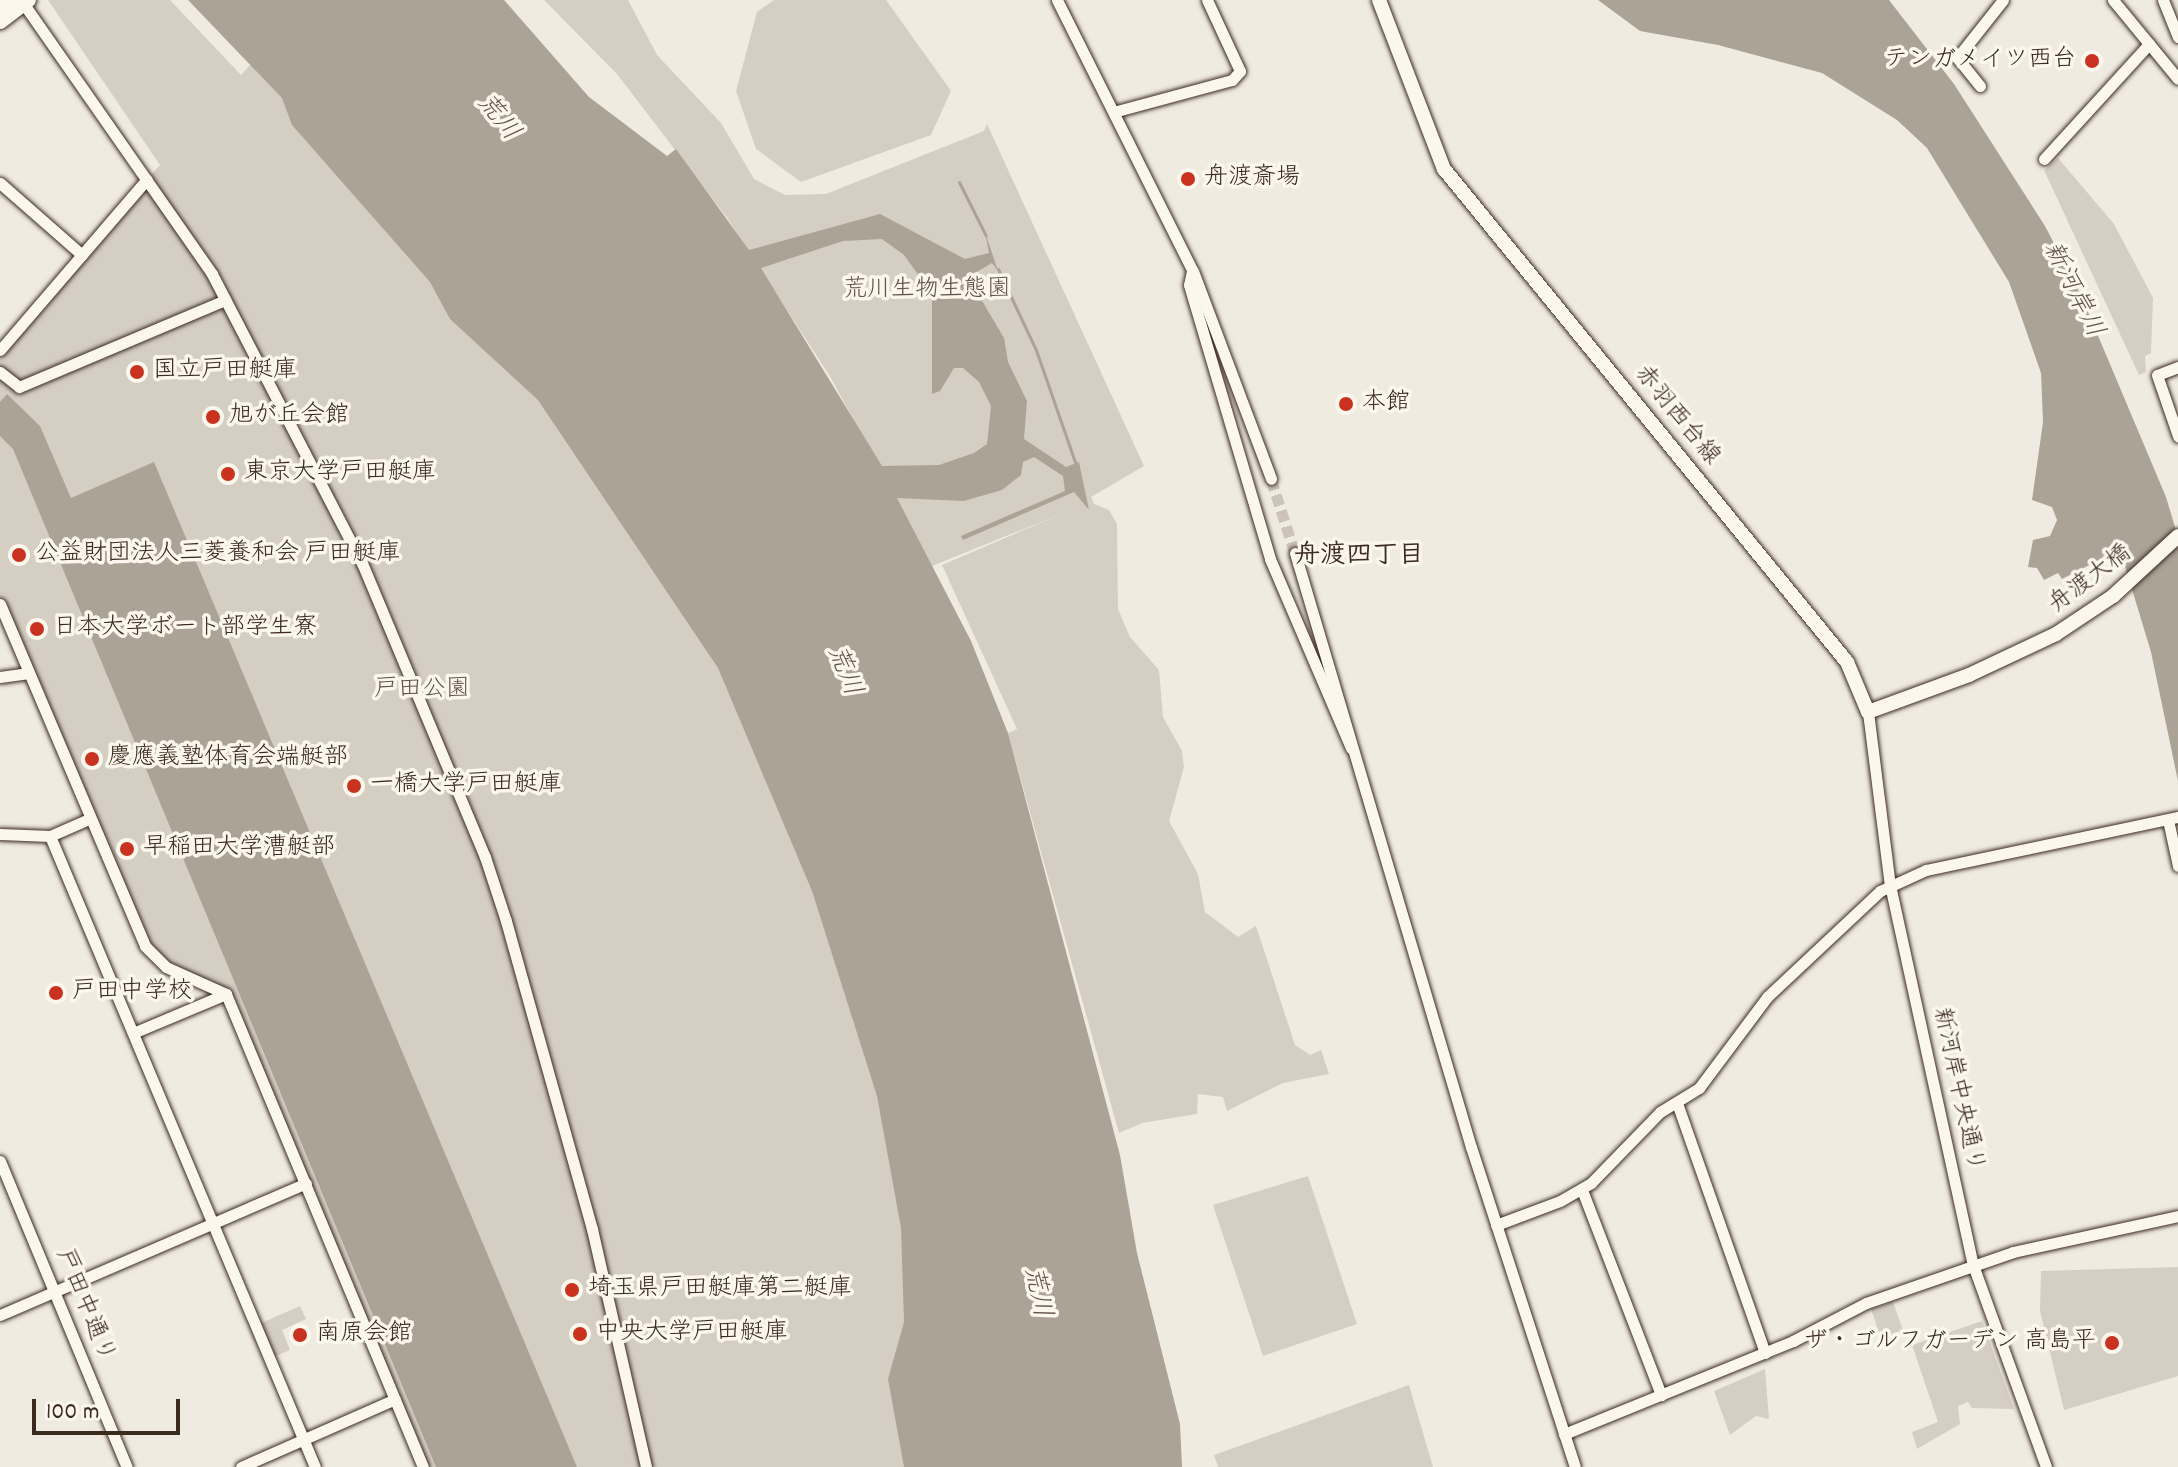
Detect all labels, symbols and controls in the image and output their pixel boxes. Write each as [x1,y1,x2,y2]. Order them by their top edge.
place label: テンガメイツ西台 [1884,47,2076,75]
marker: テンガメイツ西台 [2083,52,2101,70]
water label: 荒川 [469,88,525,148]
place label: 舟渡斎場 [1204,165,1300,193]
marker: 舟渡斎場 [1179,170,1197,188]
water label: 新河岸川 [2034,237,2110,343]
park label: 荒川生物生態園 [843,277,1011,305]
place label: 国立戸田艇庫 [153,358,297,386]
street label: 赤羽西台線 [1627,360,1725,472]
marker: 国立戸田艇庫 [128,363,146,381]
place label: 本館 [1362,390,1410,418]
marker: 本館 [1337,395,1355,413]
place label: 旭が丘会館 [229,403,349,431]
marker: 旭が丘会館 [204,408,222,426]
place label: 東京大学戸田艇庫 [244,460,436,488]
marker: 東京大学戸田艇庫 [219,465,237,483]
street label: 舟渡大橋 [2044,540,2138,620]
place label: 公益財団法人三菱養和会 戸田艇庫 [35,541,400,569]
district label: 舟渡四丁目 [1294,541,1424,573]
marker: 公益財団法人三菱養和会 戸田艇庫 [10,546,28,564]
place label: 日本大学ボート部学生寮 [53,615,317,643]
marker: 日本大学ボート部学生寮 [28,620,46,638]
water label: 荒川 [819,641,867,701]
park label: 戸田公園 [374,677,470,705]
place label: 慶應義塾体育会端艇部 [108,745,348,773]
marker: 慶應義塾体育会端艇部 [83,750,101,768]
place label: 一橋大学戸田艇庫 [370,772,562,800]
marker: 一橋大学戸田艇庫 [345,777,363,795]
place label: 早稲田大学漕艇部 [143,835,335,863]
marker: 早稲田大学漕艇部 [118,840,136,858]
place label: 戸田中学校 [72,979,192,1007]
marker: 戸田中学校 [47,984,65,1002]
street label: 新河岸中央通り [1925,1005,1989,1175]
street label: 戸田中通り [48,1245,120,1367]
water label: 荒川 [1015,1263,1057,1321]
place label: 埼玉県戸田艇庫第二艇庫 [588,1276,852,1304]
marker: 埼玉県戸田艇庫第二艇庫 [563,1281,581,1299]
place label: 中央大学戸田艇庫 [596,1320,788,1348]
place label: 南原会館 [316,1321,412,1349]
marker: 中央大学戸田艇庫 [571,1325,589,1343]
marker: 南原会館 [291,1326,309,1344]
place label: ザ・ゴルフガーデン 高島平 [1803,1329,2096,1357]
marker: ザ・ゴルフガーデン 高島平 [2103,1334,2121,1352]
scale bar [36,1383,184,1433]
text: 100 m [46,1396,99,1430]

